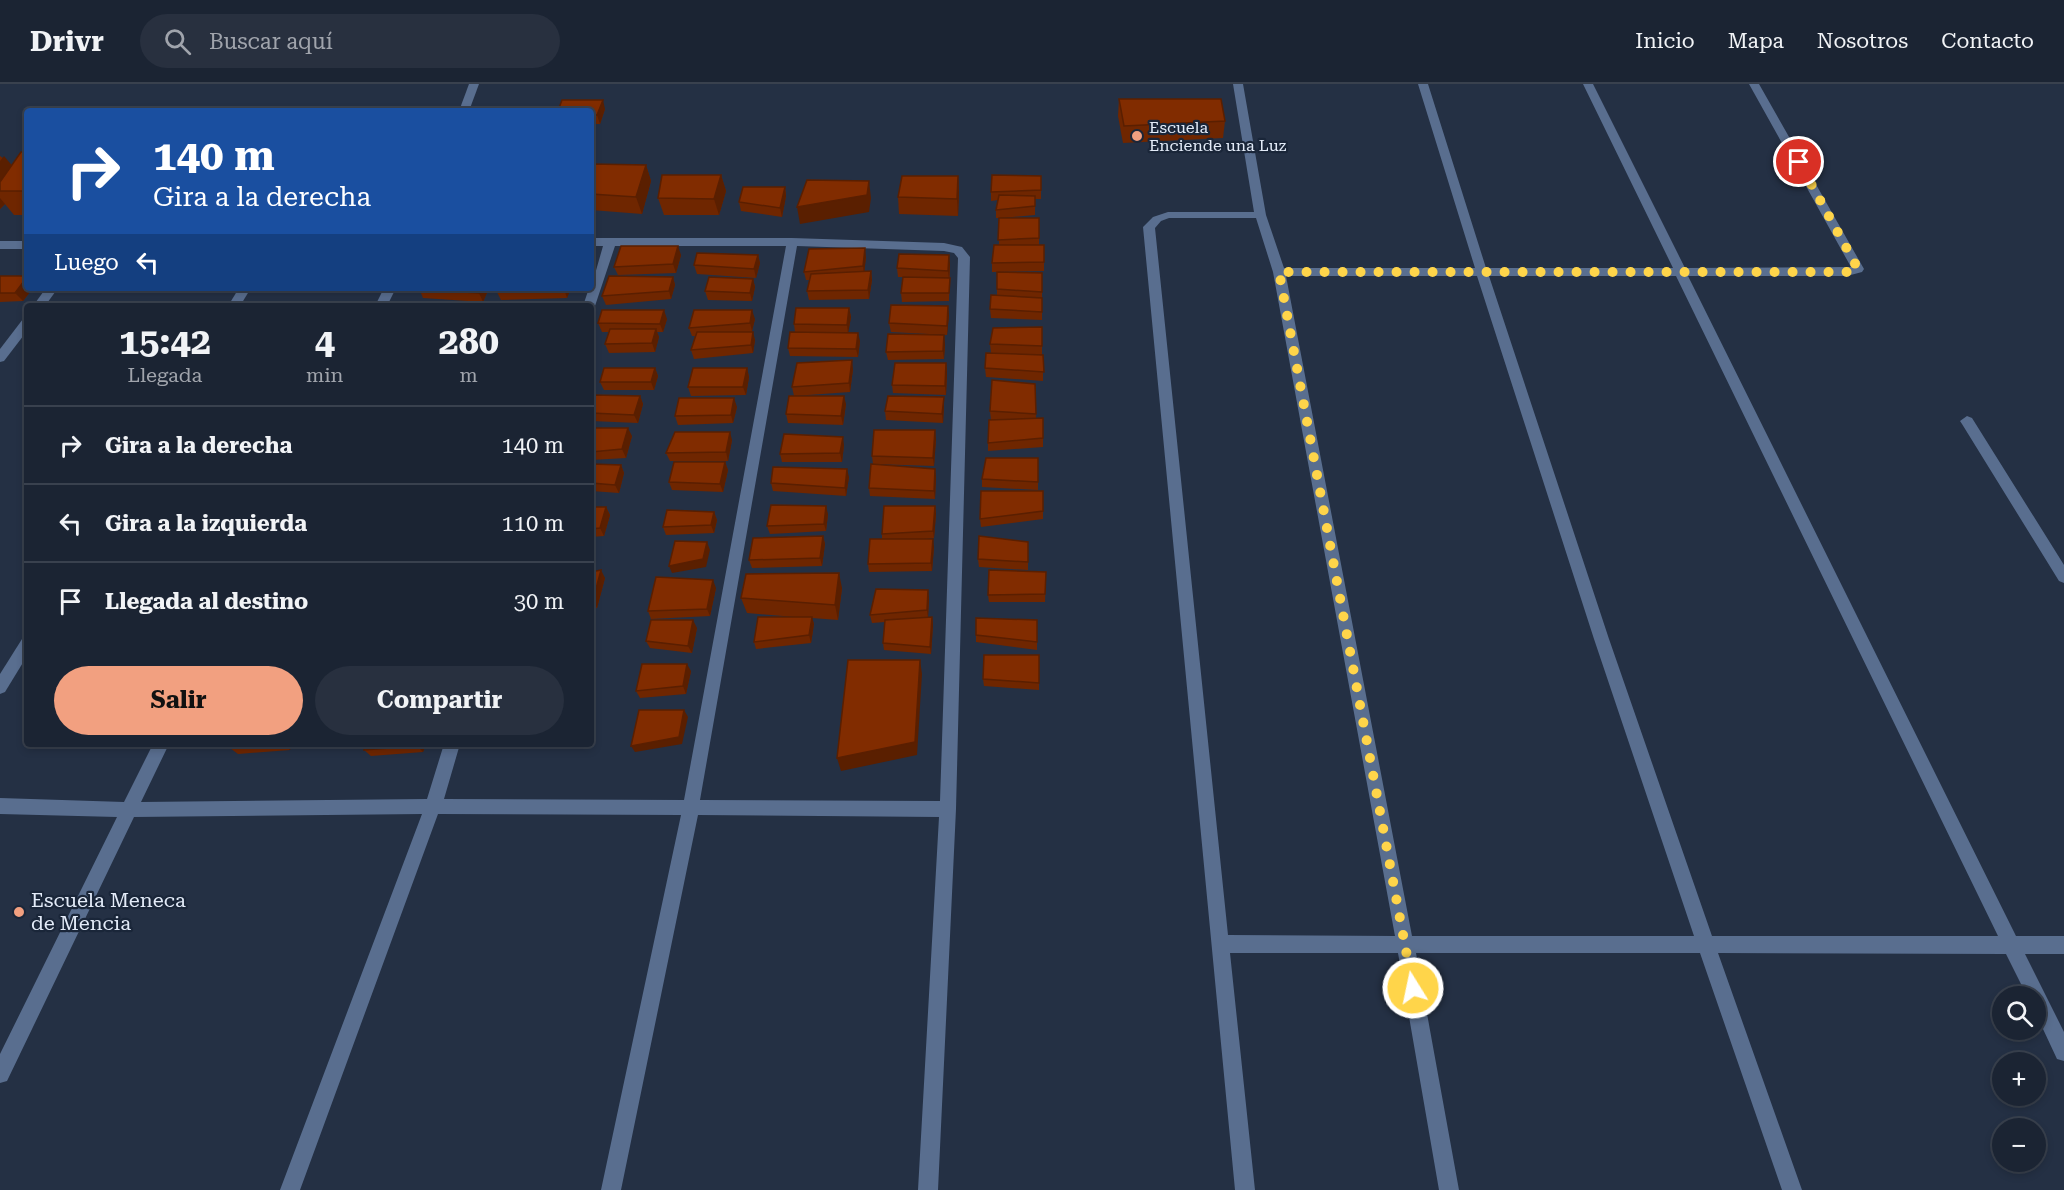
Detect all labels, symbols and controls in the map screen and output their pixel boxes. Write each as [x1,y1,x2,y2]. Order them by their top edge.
search box [140,14,560,68]
text: Drivr [30,25,104,58]
icon: search [161,25,194,58]
text: Buscar aquí [209,29,333,54]
text: Inicio [1635,29,1695,53]
text: Mapa [1728,29,1784,53]
text: Nosotros [1817,29,1908,53]
text: Contacto [1941,29,2034,53]
place label: Escuela Enciende una Luz [1149,118,1287,155]
marker: Escuela Enciende una Luz [1130,129,1144,143]
text: 140 m [153,131,275,180]
icon: right [54,132,132,210]
pin [1773,136,1824,187]
icon: arrive [1782,145,1815,178]
text: Gira a la derecha [153,181,371,213]
icon: left [131,246,164,279]
text: Luego [54,250,119,275]
text: 15:42 [119,321,211,363]
text: 4 [315,321,335,363]
text: 280 [439,321,499,363]
text: Llegada [128,363,202,387]
text: min [306,363,343,387]
text: m [460,363,478,387]
icon: right [54,429,87,462]
text: Gira a la derecha [105,433,292,458]
text: 140 m [501,433,564,458]
icon: left [54,507,87,540]
text: Gira a la izquierda [105,511,307,536]
text: 110 m [501,511,564,536]
icon: arrive [54,585,87,618]
text: Llegada al destino [105,589,308,614]
text: 30 m [514,589,564,614]
button: Salir [54,666,303,735]
button: Compartir [315,666,564,735]
place label: Escuela Meneca de Mencia [31,888,186,935]
marker: Escuela Meneca de Mencia [12,905,26,919]
position arrow [1381,956,1445,1020]
map controls [1992,986,2046,1172]
button: search [1992,986,2046,1040]
button: + [1992,1052,2046,1106]
button: − [1992,1118,2046,1172]

